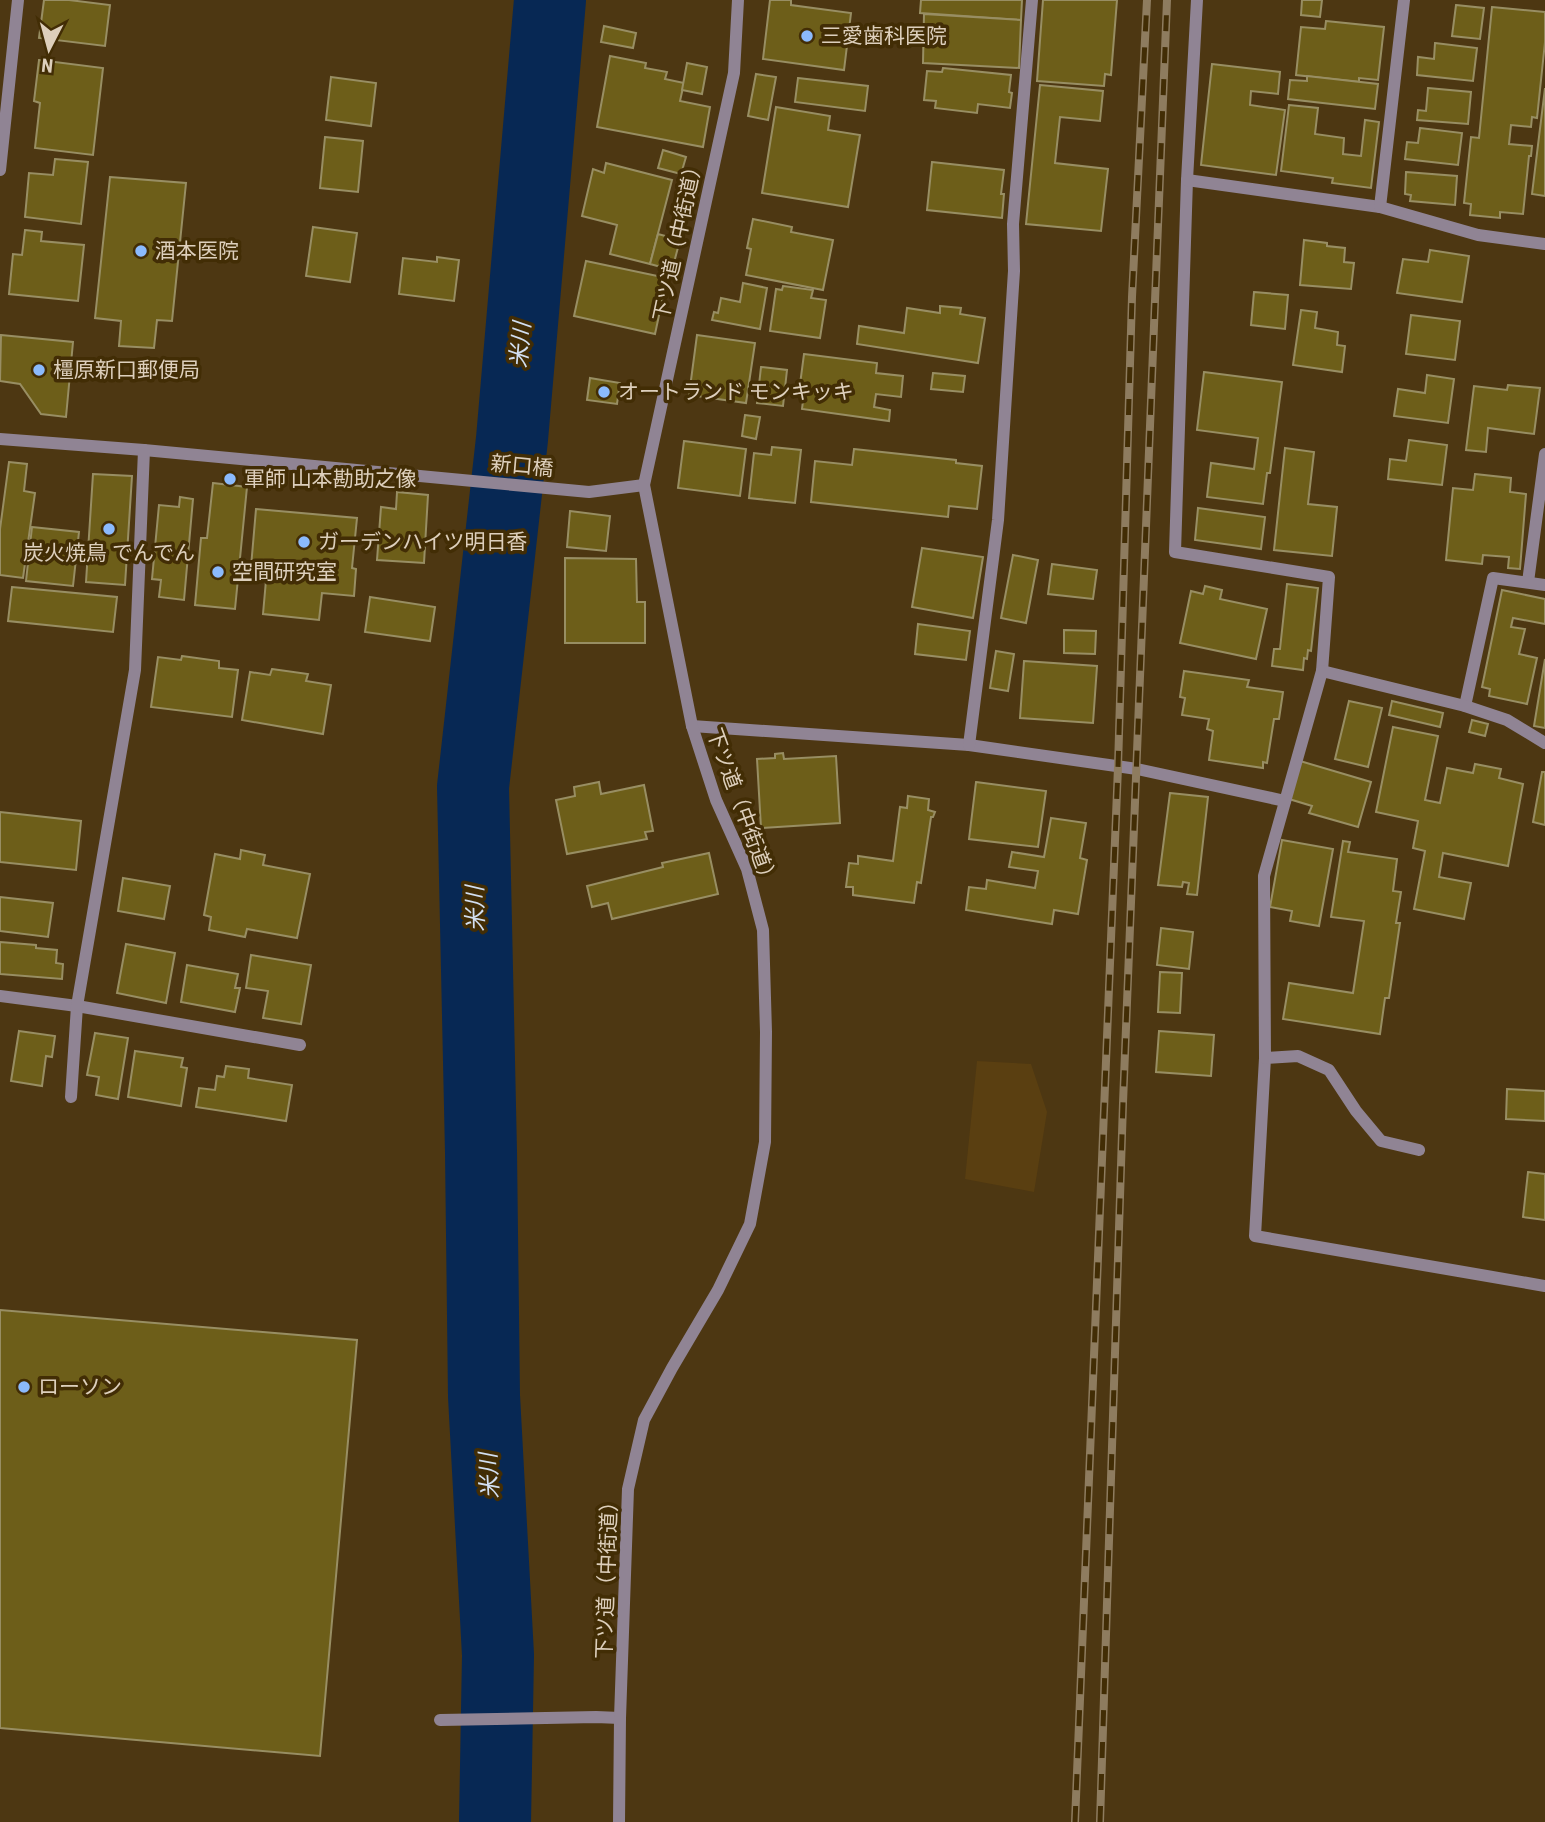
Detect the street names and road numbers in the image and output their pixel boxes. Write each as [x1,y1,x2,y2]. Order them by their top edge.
street label: 下ツ道（中街道） [649,154,707,324]
street label: 新口橋 [490,451,554,481]
street label: 下ツ道（中街道） [702,725,782,891]
street label: 下ツ道（中街道） [592,1491,622,1659]

